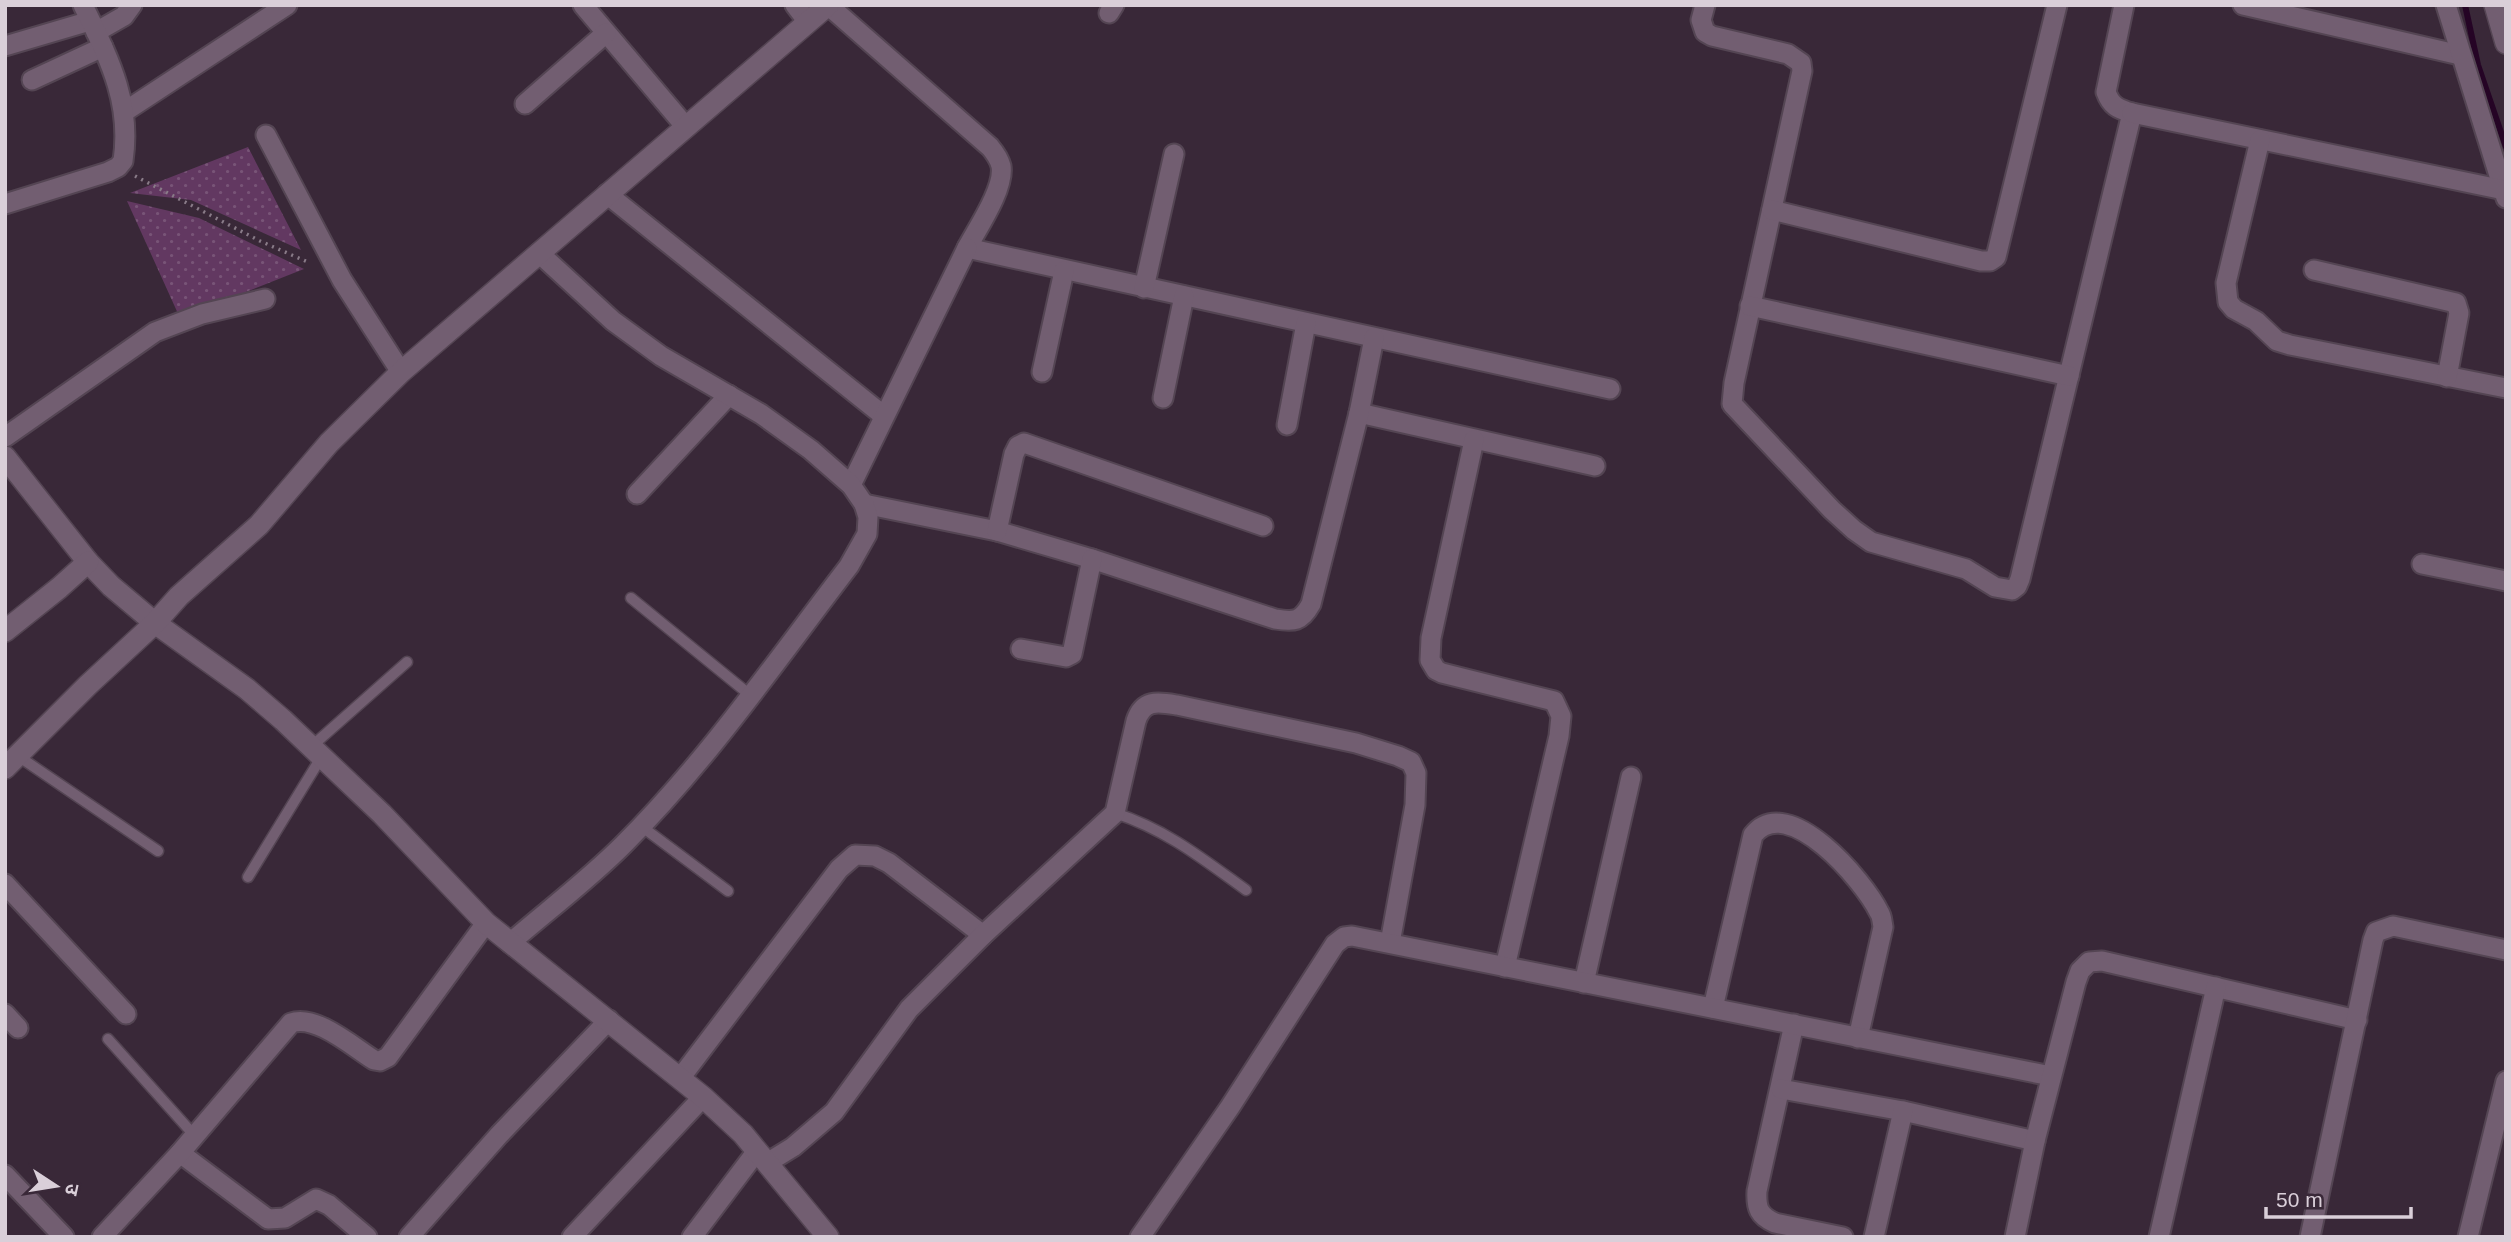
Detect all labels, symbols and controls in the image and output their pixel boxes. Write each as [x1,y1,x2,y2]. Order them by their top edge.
north arrow [21,1151,91,1221]
scale bar [2266,1176,2411,1220]
text: उ [61,1182,84,1198]
text: 50 m [2276,1188,2323,1211]

